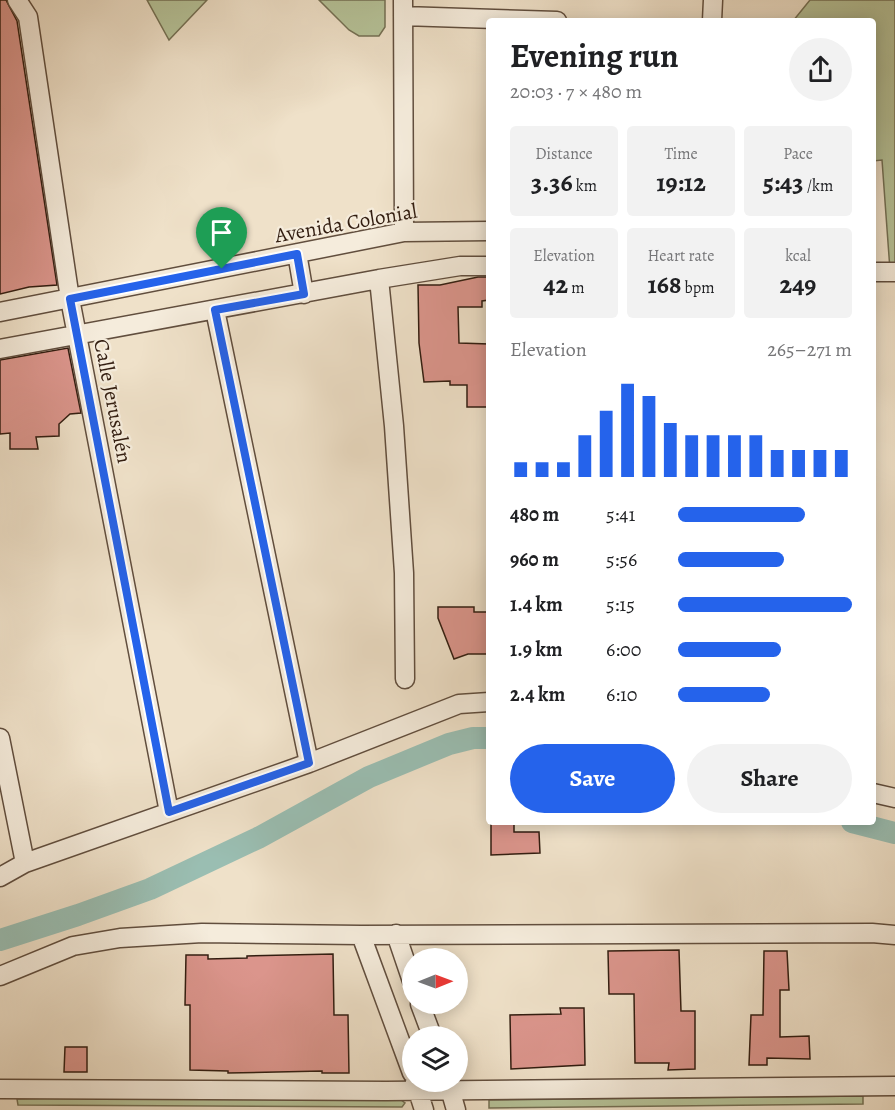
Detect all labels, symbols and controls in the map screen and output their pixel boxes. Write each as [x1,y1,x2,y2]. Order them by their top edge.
text: Evening run [510,33,679,78]
button: share [789,38,852,101]
text: 20:03 · 7 × 480 m [510,78,642,105]
text: Distance [535,143,593,165]
text: Time [664,143,698,165]
text: Pace [783,143,813,165]
text: 3.36 [531,165,573,200]
text: 19:12 [656,165,706,200]
text: 5:43 [763,165,804,200]
text: km [573,175,597,197]
text: /km [804,175,833,197]
street label: Avenida Colonial [272,197,419,249]
pin [196,207,247,269]
icon: arrive [205,216,238,249]
text: Elevation [533,245,595,267]
text: Heart rate [648,245,714,267]
text: kcal [785,245,811,267]
text: 42 [543,267,568,302]
text: 168 [648,267,681,302]
text: 249 [780,267,816,302]
text: m [568,277,585,299]
text: bpm [681,277,715,299]
text: Elevation [510,336,587,363]
text: 265–271 m [767,336,852,363]
street label: Calle Jerusalén [87,337,139,465]
text: 480 m [510,501,559,528]
text: 5:41 [606,501,635,528]
text: 960 m [510,546,559,573]
text: 5:56 [606,546,637,573]
text: 1.4 km [510,591,563,618]
text: 5:15 [606,591,635,618]
text: 1.9 km [510,636,563,663]
text: 6:00 [606,636,641,663]
text: 2.4 km [510,681,565,708]
text: 6:10 [606,681,638,708]
button: Save [510,744,675,813]
button: Share [687,744,852,813]
north arrow [402,948,468,1014]
map controls [402,948,468,1092]
button: layers [402,1026,468,1092]

